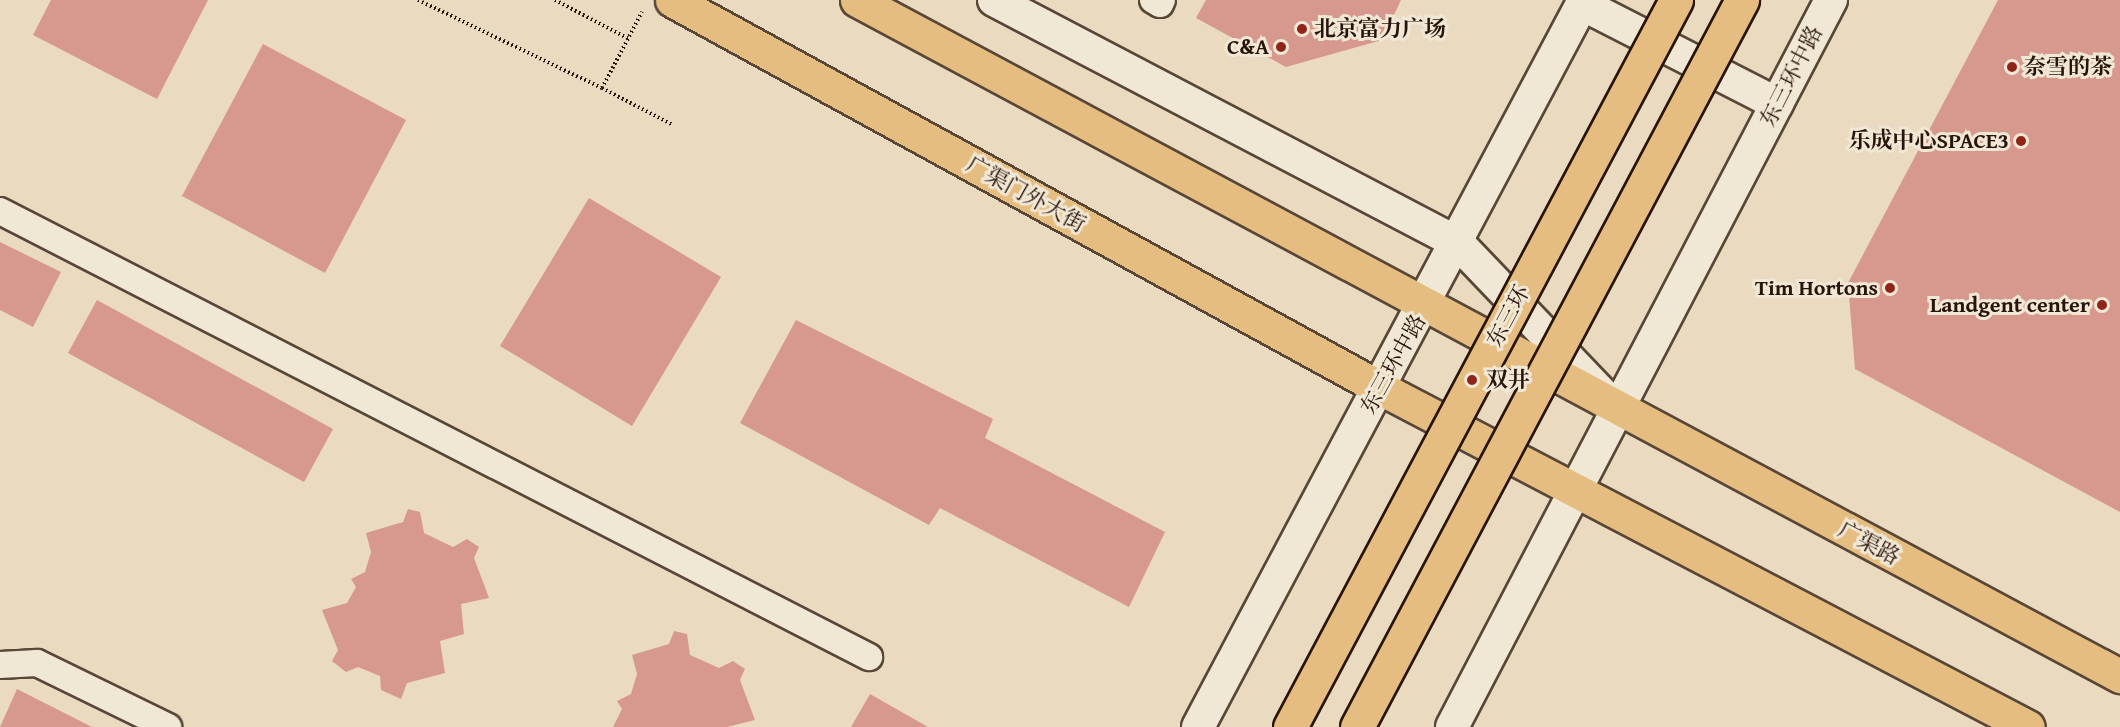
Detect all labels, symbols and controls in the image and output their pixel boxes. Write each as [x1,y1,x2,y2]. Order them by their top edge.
place label: 北京富力广场 [1314,16,1446,42]
street label: 东三环中路 [1754,21,1828,131]
marker: 北京富力广场 [1295,22,1309,36]
place label: C&A [1227,34,1269,60]
marker: C&A [1274,40,1288,54]
place label: 奈雪的茶 [2024,54,2112,80]
marker: 奈雪的茶 [2005,60,2019,74]
place label: 乐成中心SPACE3 [1849,128,2009,154]
marker: 乐成中心SPACE3 [2014,134,2028,148]
street label: 广渠门外大街 [962,150,1090,238]
place label: Tim Hortons [1755,275,1878,301]
street label: 东三环 [1481,281,1535,351]
marker: Tim Hortons [1883,281,1897,295]
place label: Landgent center [1930,292,2090,318]
marker: Landgent center [2095,298,2109,312]
street label: 东三环中路 [1355,309,1431,419]
place label: 双井 [1486,367,1530,393]
marker: 双井 [1463,371,1481,389]
street label: 广渠路 [1834,516,1904,570]

